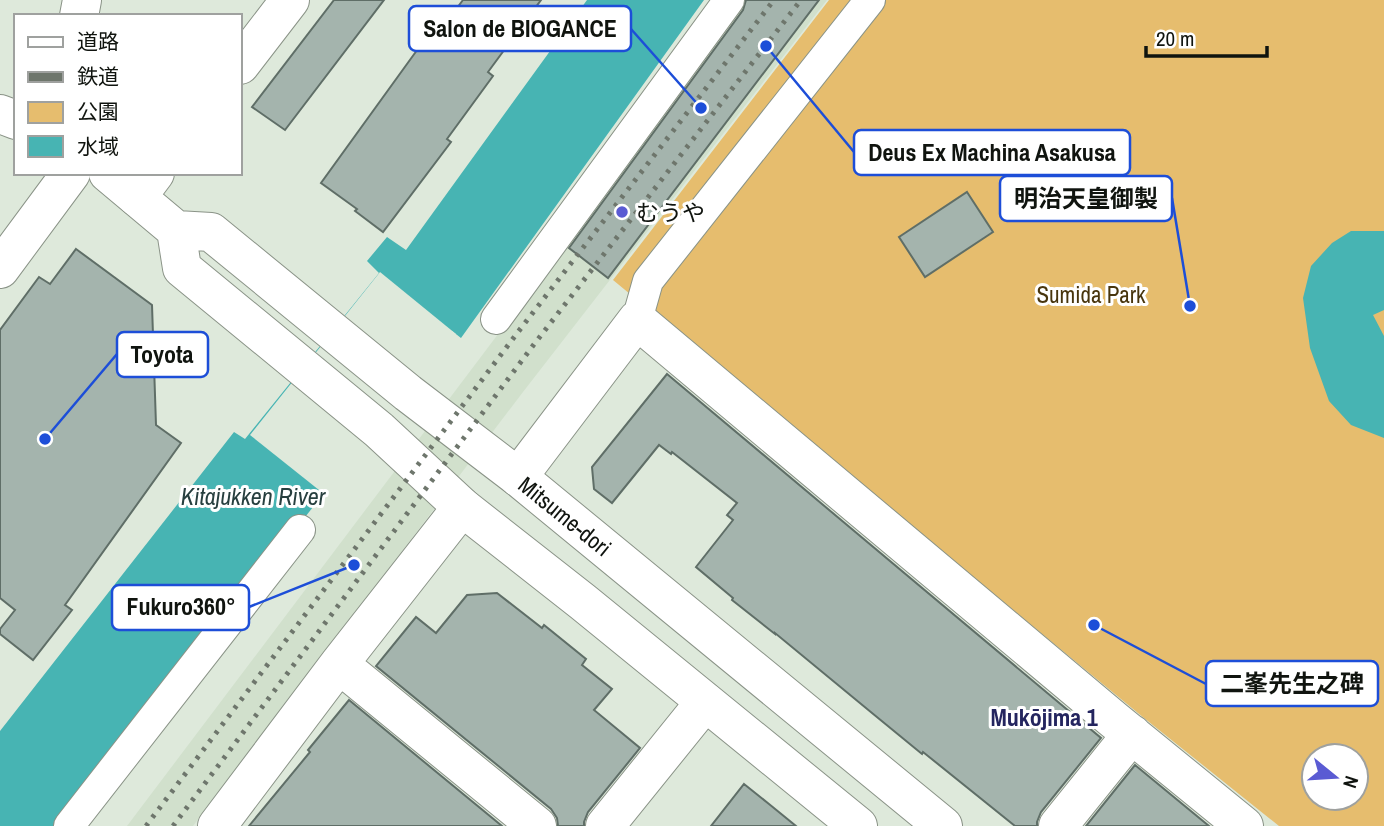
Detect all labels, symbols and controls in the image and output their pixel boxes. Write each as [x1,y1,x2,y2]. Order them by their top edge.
callout: Salon de BIOGANCE [409,6,631,51]
text: Salon de BIOGANCE [423,12,617,44]
legend [14,14,242,175]
scale bar [1146,14,1267,58]
text: 20 m [1156,24,1194,53]
text: 道路 [77,27,119,56]
text: 鉄道 [77,62,119,91]
text: 公園 [77,97,119,126]
callout: Deus Ex Machina Asakusa [854,130,1130,175]
text: 水域 [77,132,119,161]
text: Deus Ex Machina Asakusa [868,136,1116,168]
callout: 明治天皇御製 [1000,176,1172,221]
text: 明治天皇御製 [1014,182,1158,214]
place label: むうや [636,197,705,228]
marker: むうや [614,204,630,220]
park label: Sumida Park [1036,279,1146,310]
callout: Toyota [117,332,208,377]
text: Toyota [130,338,194,370]
street label: Mitsume-dori [512,469,618,563]
water label: Kitajukken River [181,480,327,512]
callout: Fukuro360° [112,585,249,630]
text: Fukuro360° [126,590,236,622]
callout: 二峯先生之碑 [1206,661,1378,706]
text: 二峯先生之碑 [1220,667,1364,699]
district label: Mukōjima 1 [990,701,1098,733]
north arrow [1300,742,1370,812]
text: N [1337,773,1365,792]

